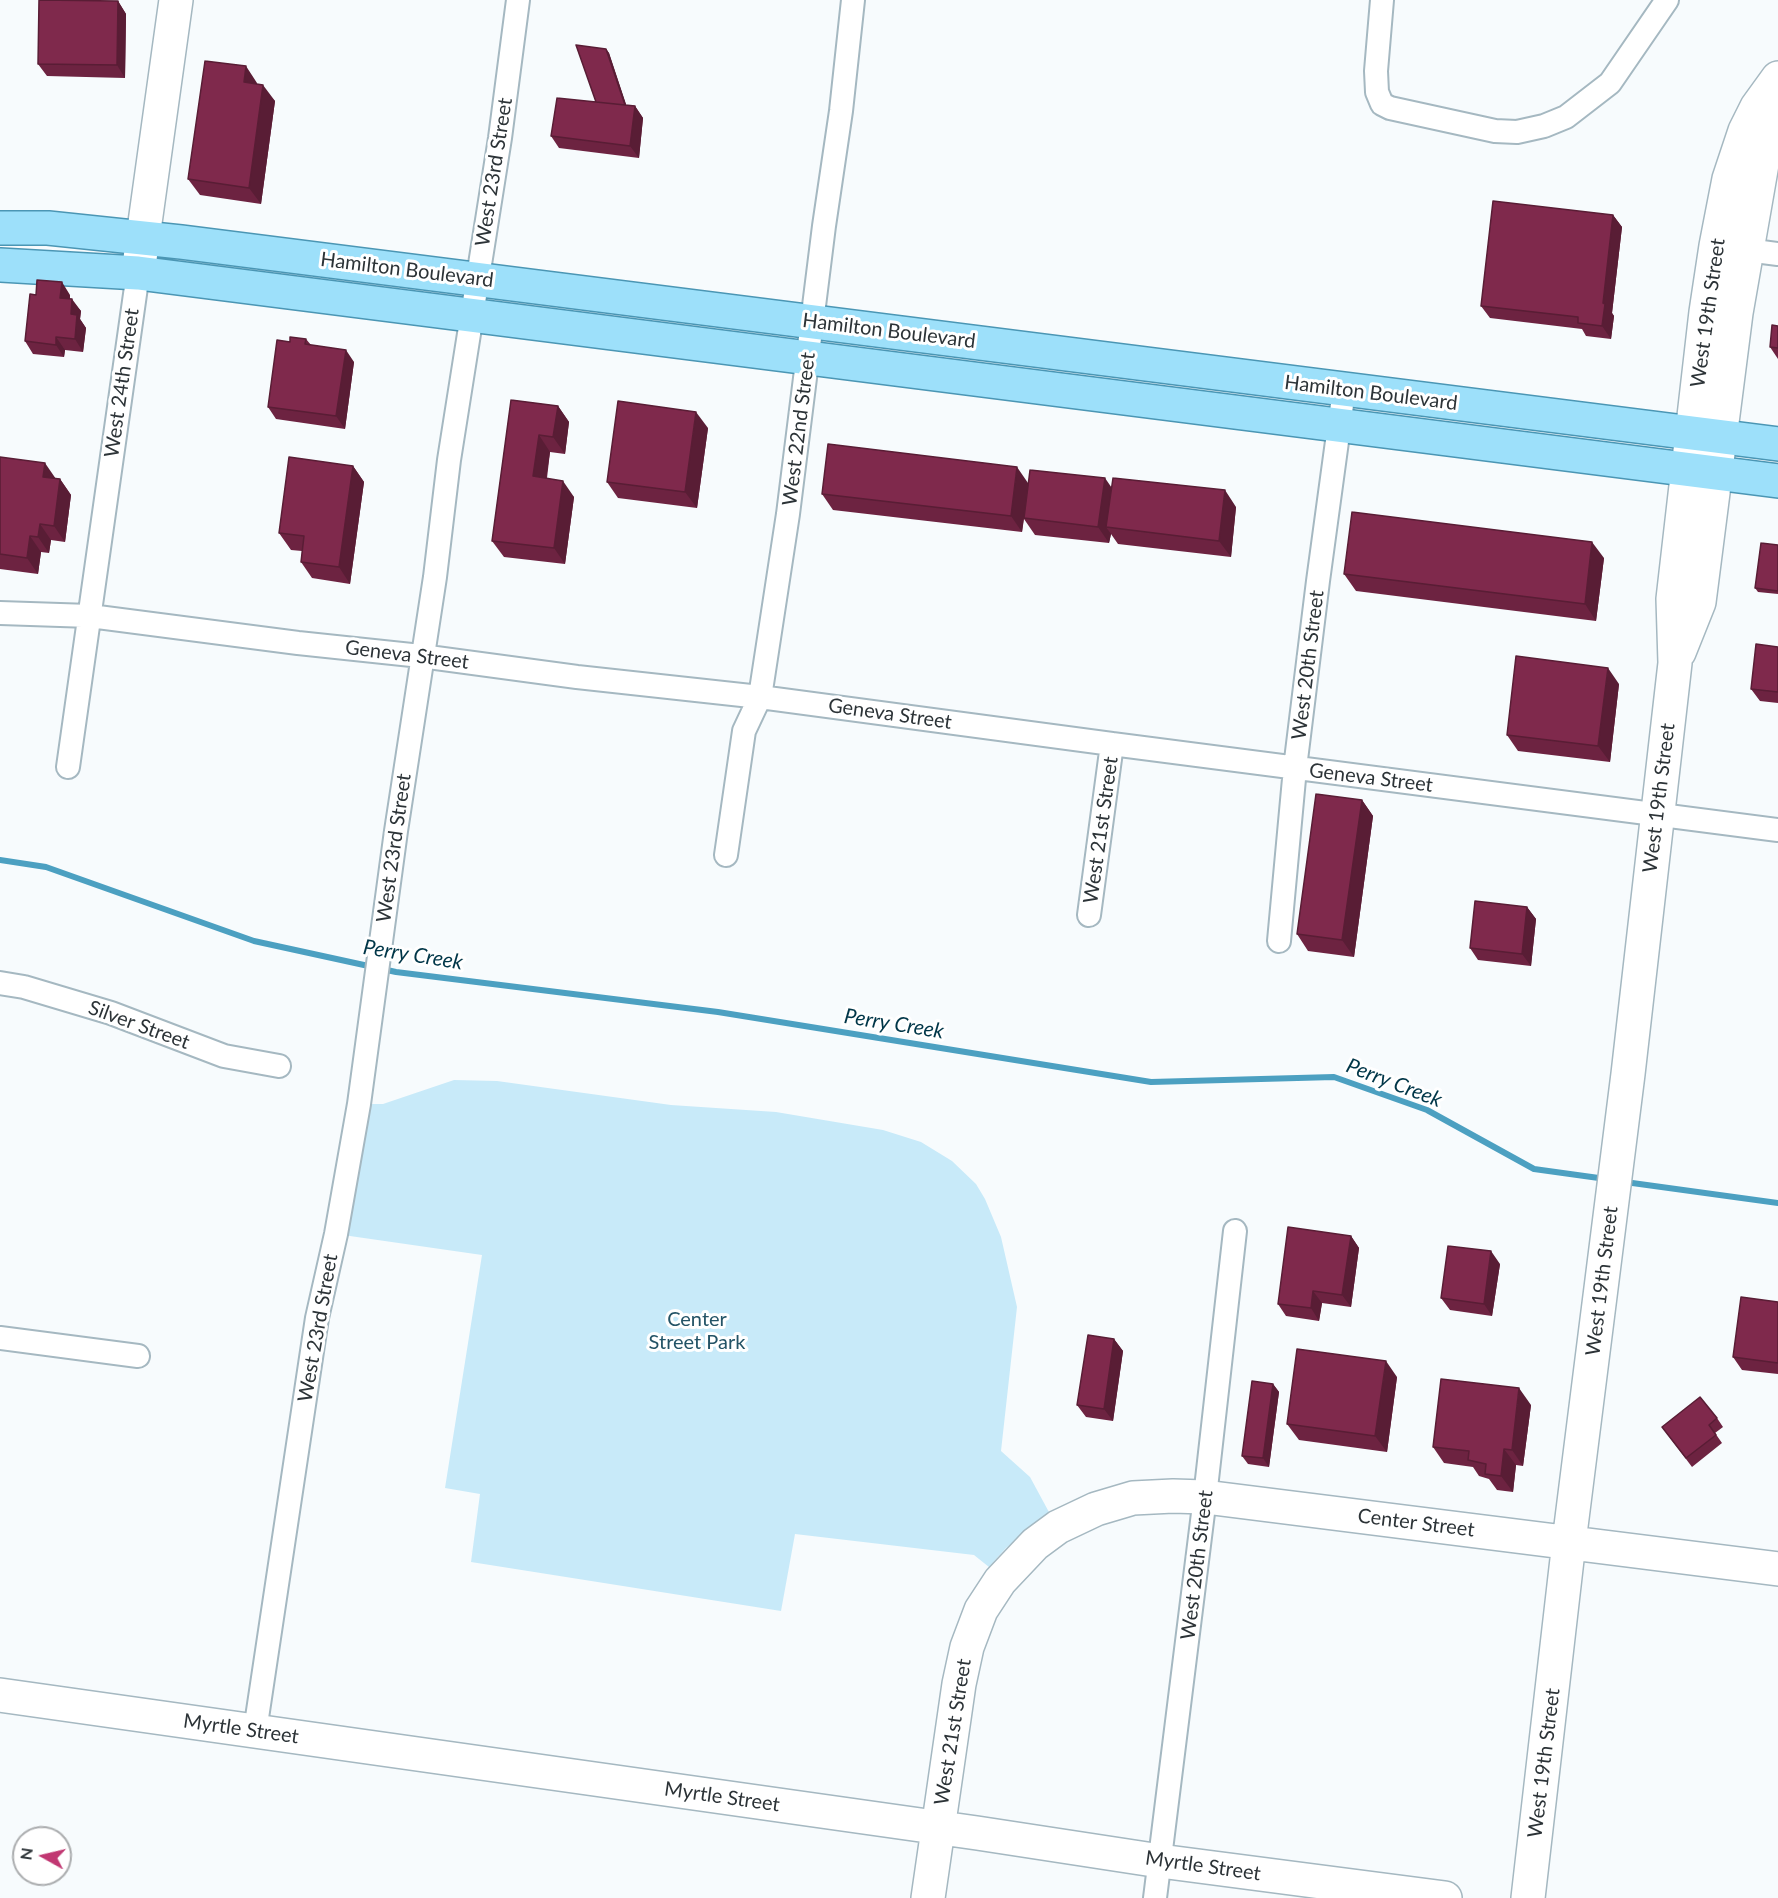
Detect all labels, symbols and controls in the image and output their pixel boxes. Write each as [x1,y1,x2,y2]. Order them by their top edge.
street label: West 23rd Street [470,96,518,248]
street label: West 19th Street [1686,237,1730,389]
street label: Hamilton Boulevard [319,247,495,293]
street label: West 24th Street [100,307,144,459]
street label: Hamilton Boulevard [801,308,977,354]
street label: West 22nd Street [778,351,820,507]
street label: Hamilton Boulevard [1283,370,1459,416]
street label: West 20th Street [1287,589,1329,741]
street label: Geneva Street [344,636,470,674]
street label: Geneva Street [827,693,953,735]
street label: West 19th Street [1638,722,1680,874]
street label: West 21st Street [1079,755,1123,905]
street label: Geneva Street [1308,759,1434,797]
street label: West 23rd Street [372,772,416,924]
water label: Perry Creek [361,935,465,975]
street label: Silver Street [85,996,193,1054]
water label: Perry Creek [842,1004,946,1044]
water label: Perry Creek [1343,1053,1445,1113]
street label: West 19th Street [1581,1205,1623,1357]
street label: West 23rd Street [293,1252,343,1404]
park label: Center Street Park [649,1308,745,1355]
street label: West 20th Street [1176,1489,1218,1641]
street label: Center Street [1356,1504,1476,1542]
street label: West 21st Street [930,1657,976,1807]
street label: West 19th Street [1523,1687,1565,1839]
street label: Myrtle Street [182,1709,300,1749]
street label: Myrtle Street [663,1777,781,1817]
north arrow [12,1826,72,1886]
text: N [15,1846,36,1861]
street label: Myrtle Street [1144,1846,1262,1886]

